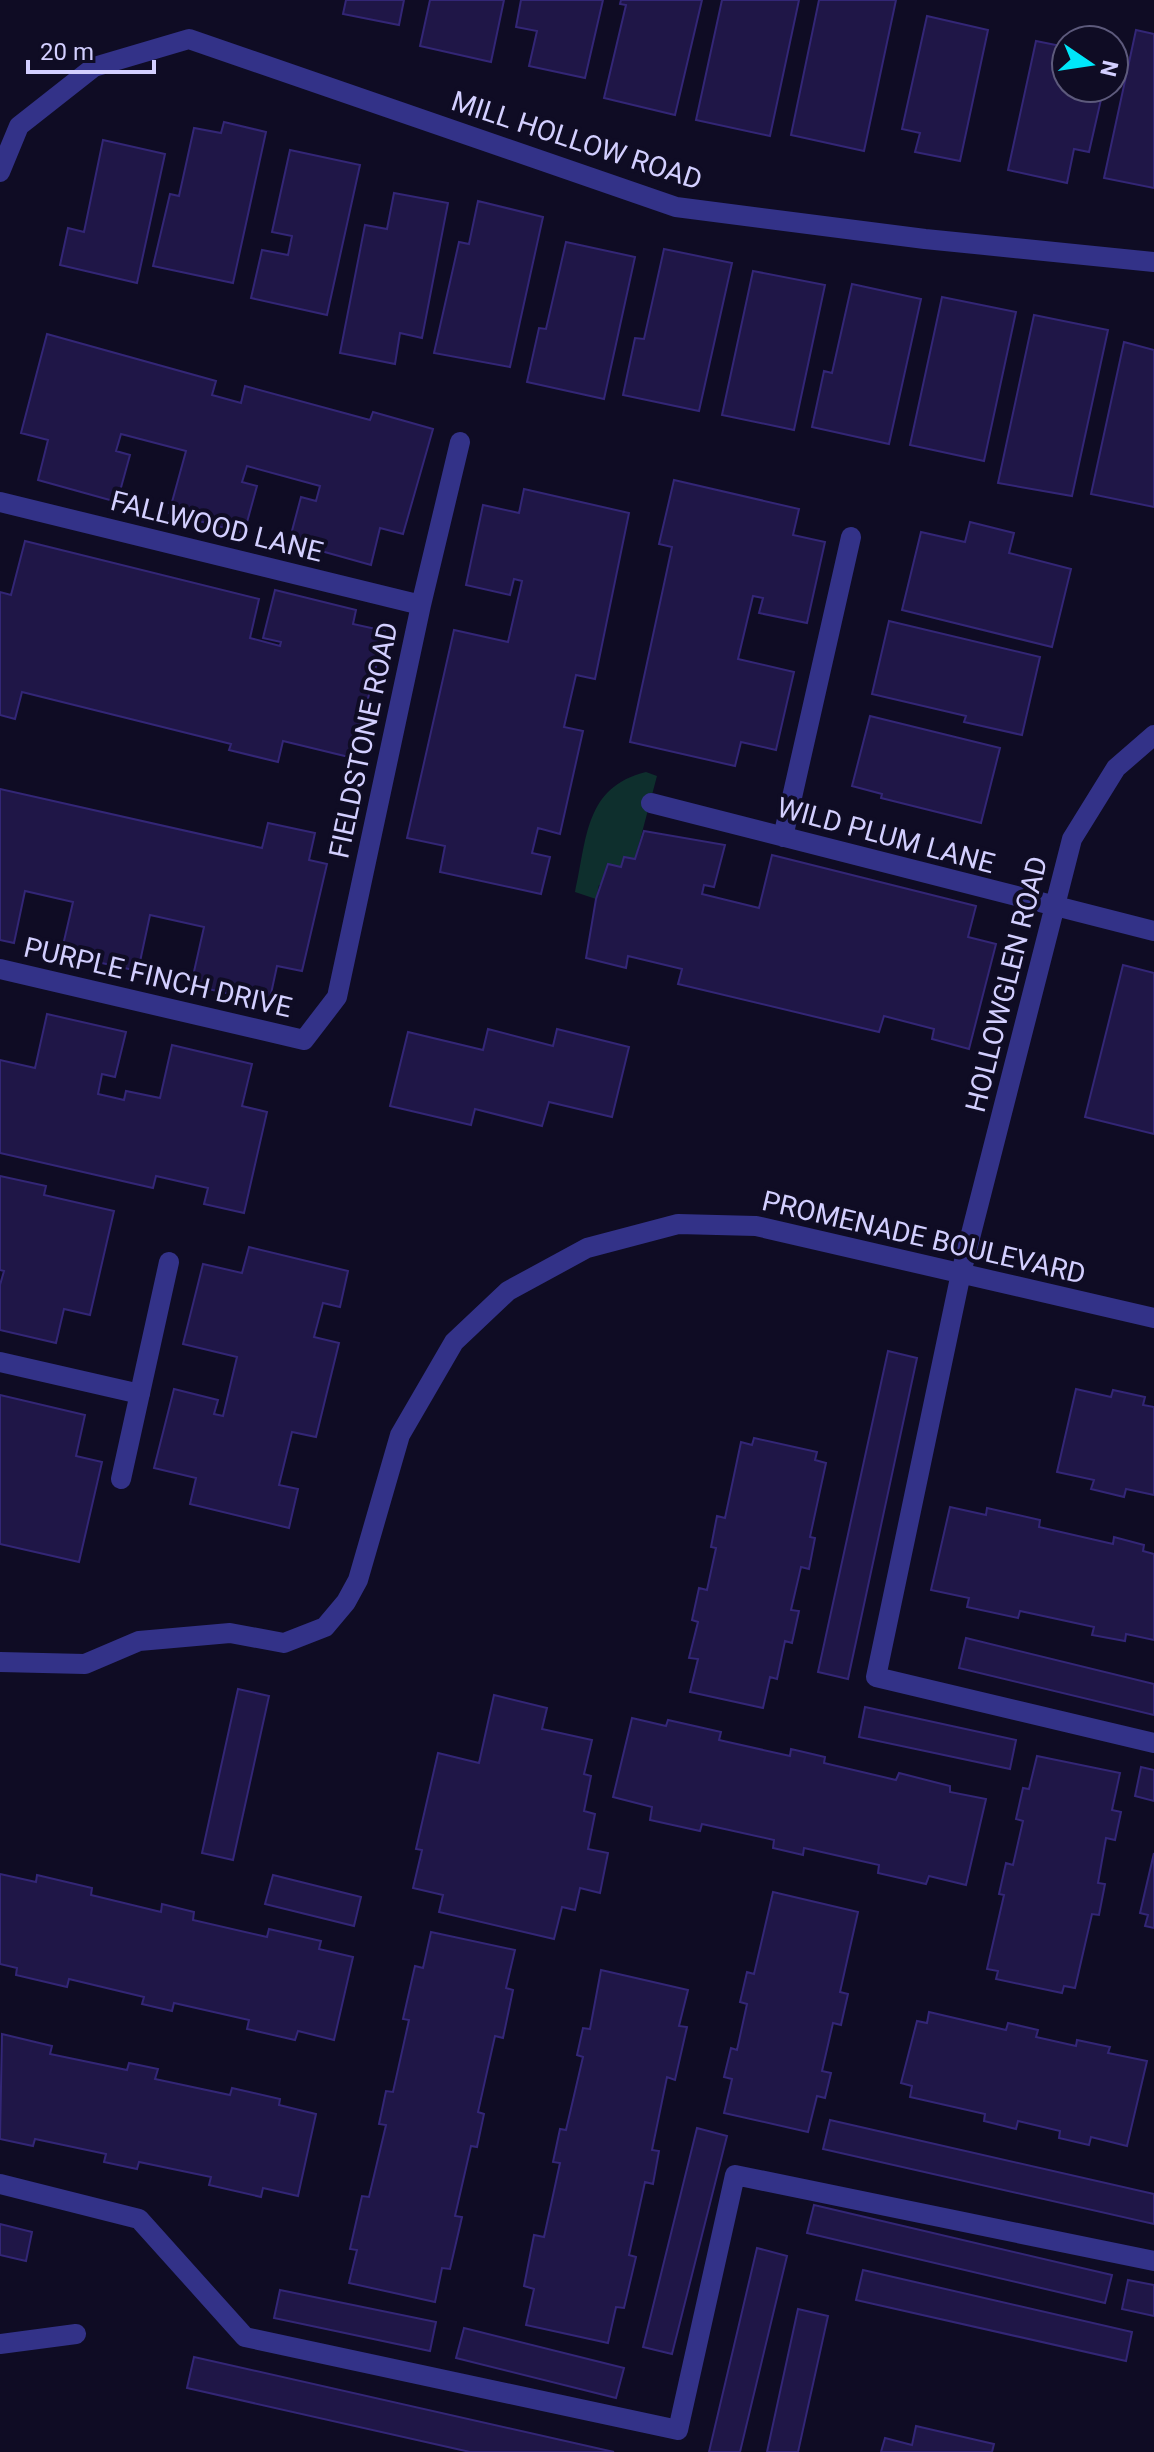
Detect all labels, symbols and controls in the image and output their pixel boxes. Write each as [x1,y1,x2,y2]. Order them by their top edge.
scale bar [28,24,154,74]
north arrow [1050,24,1130,104]
text: 20 m [40,38,94,66]
text: N [1095,58,1123,79]
street label: MILL HOLLOW ROAD [447,84,706,197]
street label: FALLWOOD LANE [107,484,327,569]
street label: FIELDSTONE ROAD [322,619,405,861]
street label: WILD PLUM LANE [773,791,998,880]
street label: HOLLOWGLEN ROAD [959,853,1054,1115]
street label: PURPLE FINCH DRIVE [21,931,295,1024]
street label: PROMENADE BOULEVARD [759,1184,1089,1291]

